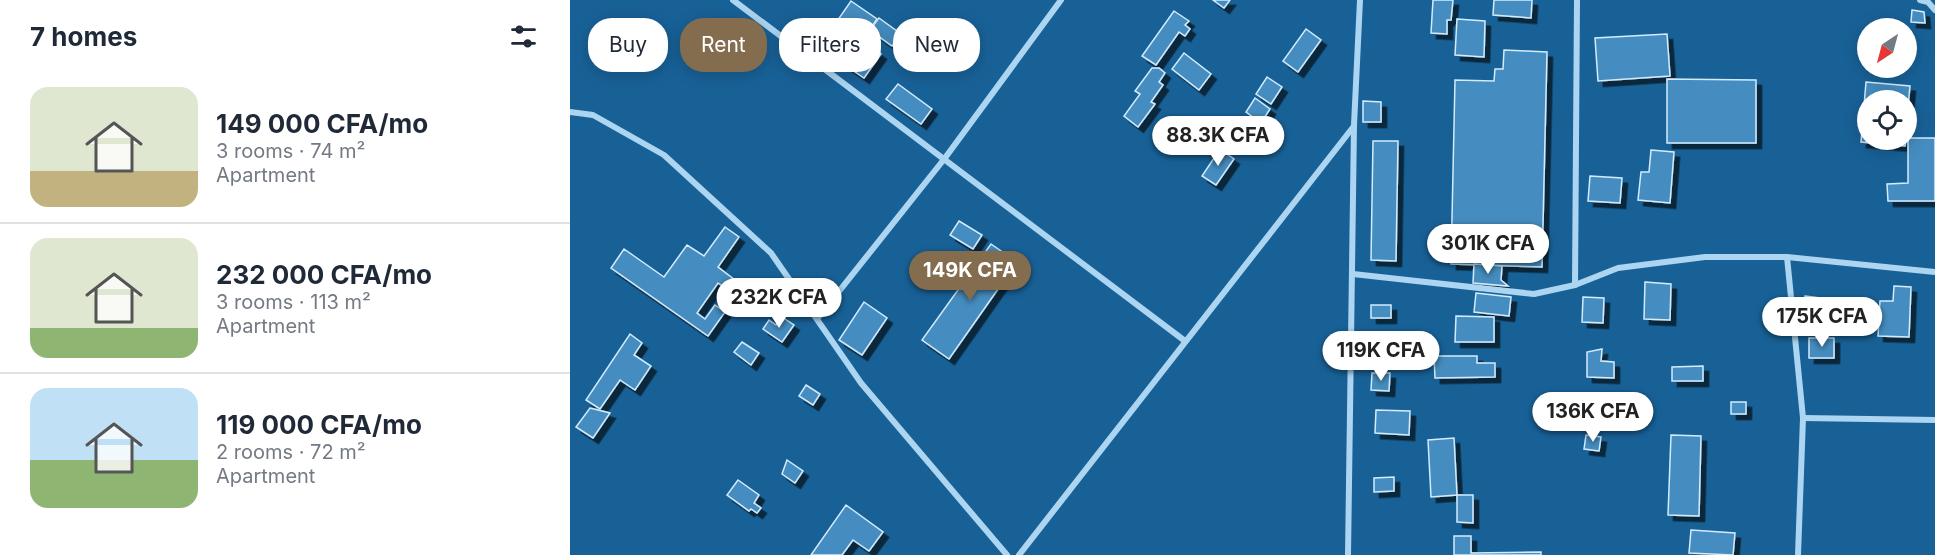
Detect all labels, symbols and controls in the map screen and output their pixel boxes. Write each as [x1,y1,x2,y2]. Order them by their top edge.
chip: Buy [588,18,668,72]
chip: Rent [680,18,767,72]
chip: Filters [779,18,881,72]
chip: New [893,18,980,72]
north arrow [1857,18,1917,78]
map controls [1857,18,1917,150]
icon: filters [507,20,540,53]
text: 7 homes [30,21,137,52]
button: locate [1857,90,1917,150]
text: 149 000 CFA/mo [216,108,428,139]
icon: home [78,111,150,183]
pin: 88.3K CFA [1149,116,1287,167]
text: 88.3K CFA [1166,123,1270,147]
text: 3 rooms · 74 m² [216,139,365,163]
text: Apartment [216,163,315,187]
pin: 301K CFA [1426,224,1550,275]
text: 301K CFA [1441,231,1535,255]
pin: 149K CFA [908,251,1032,302]
text: 149K CFA [923,258,1017,282]
text: 232 000 CFA/mo [216,259,432,290]
icon: home [78,262,150,334]
pin: 232K CFA [717,278,841,329]
text: 232K CFA [731,285,827,309]
text: 3 rooms · 113 m² [216,290,371,314]
pin: 175K CFA [1760,297,1884,348]
text: 175K CFA [1776,304,1868,328]
text: Apartment [216,314,315,338]
pin: 119K CFA [1319,331,1443,382]
text: 119K CFA [1336,338,1426,362]
pin: 136K CFA [1531,392,1655,443]
text: 136K CFA [1546,399,1640,423]
text: 119 000 CFA/mo [216,409,422,440]
icon: home [78,412,150,484]
text: 2 rooms · 72 m² [216,440,366,464]
text: Apartment [216,464,315,488]

